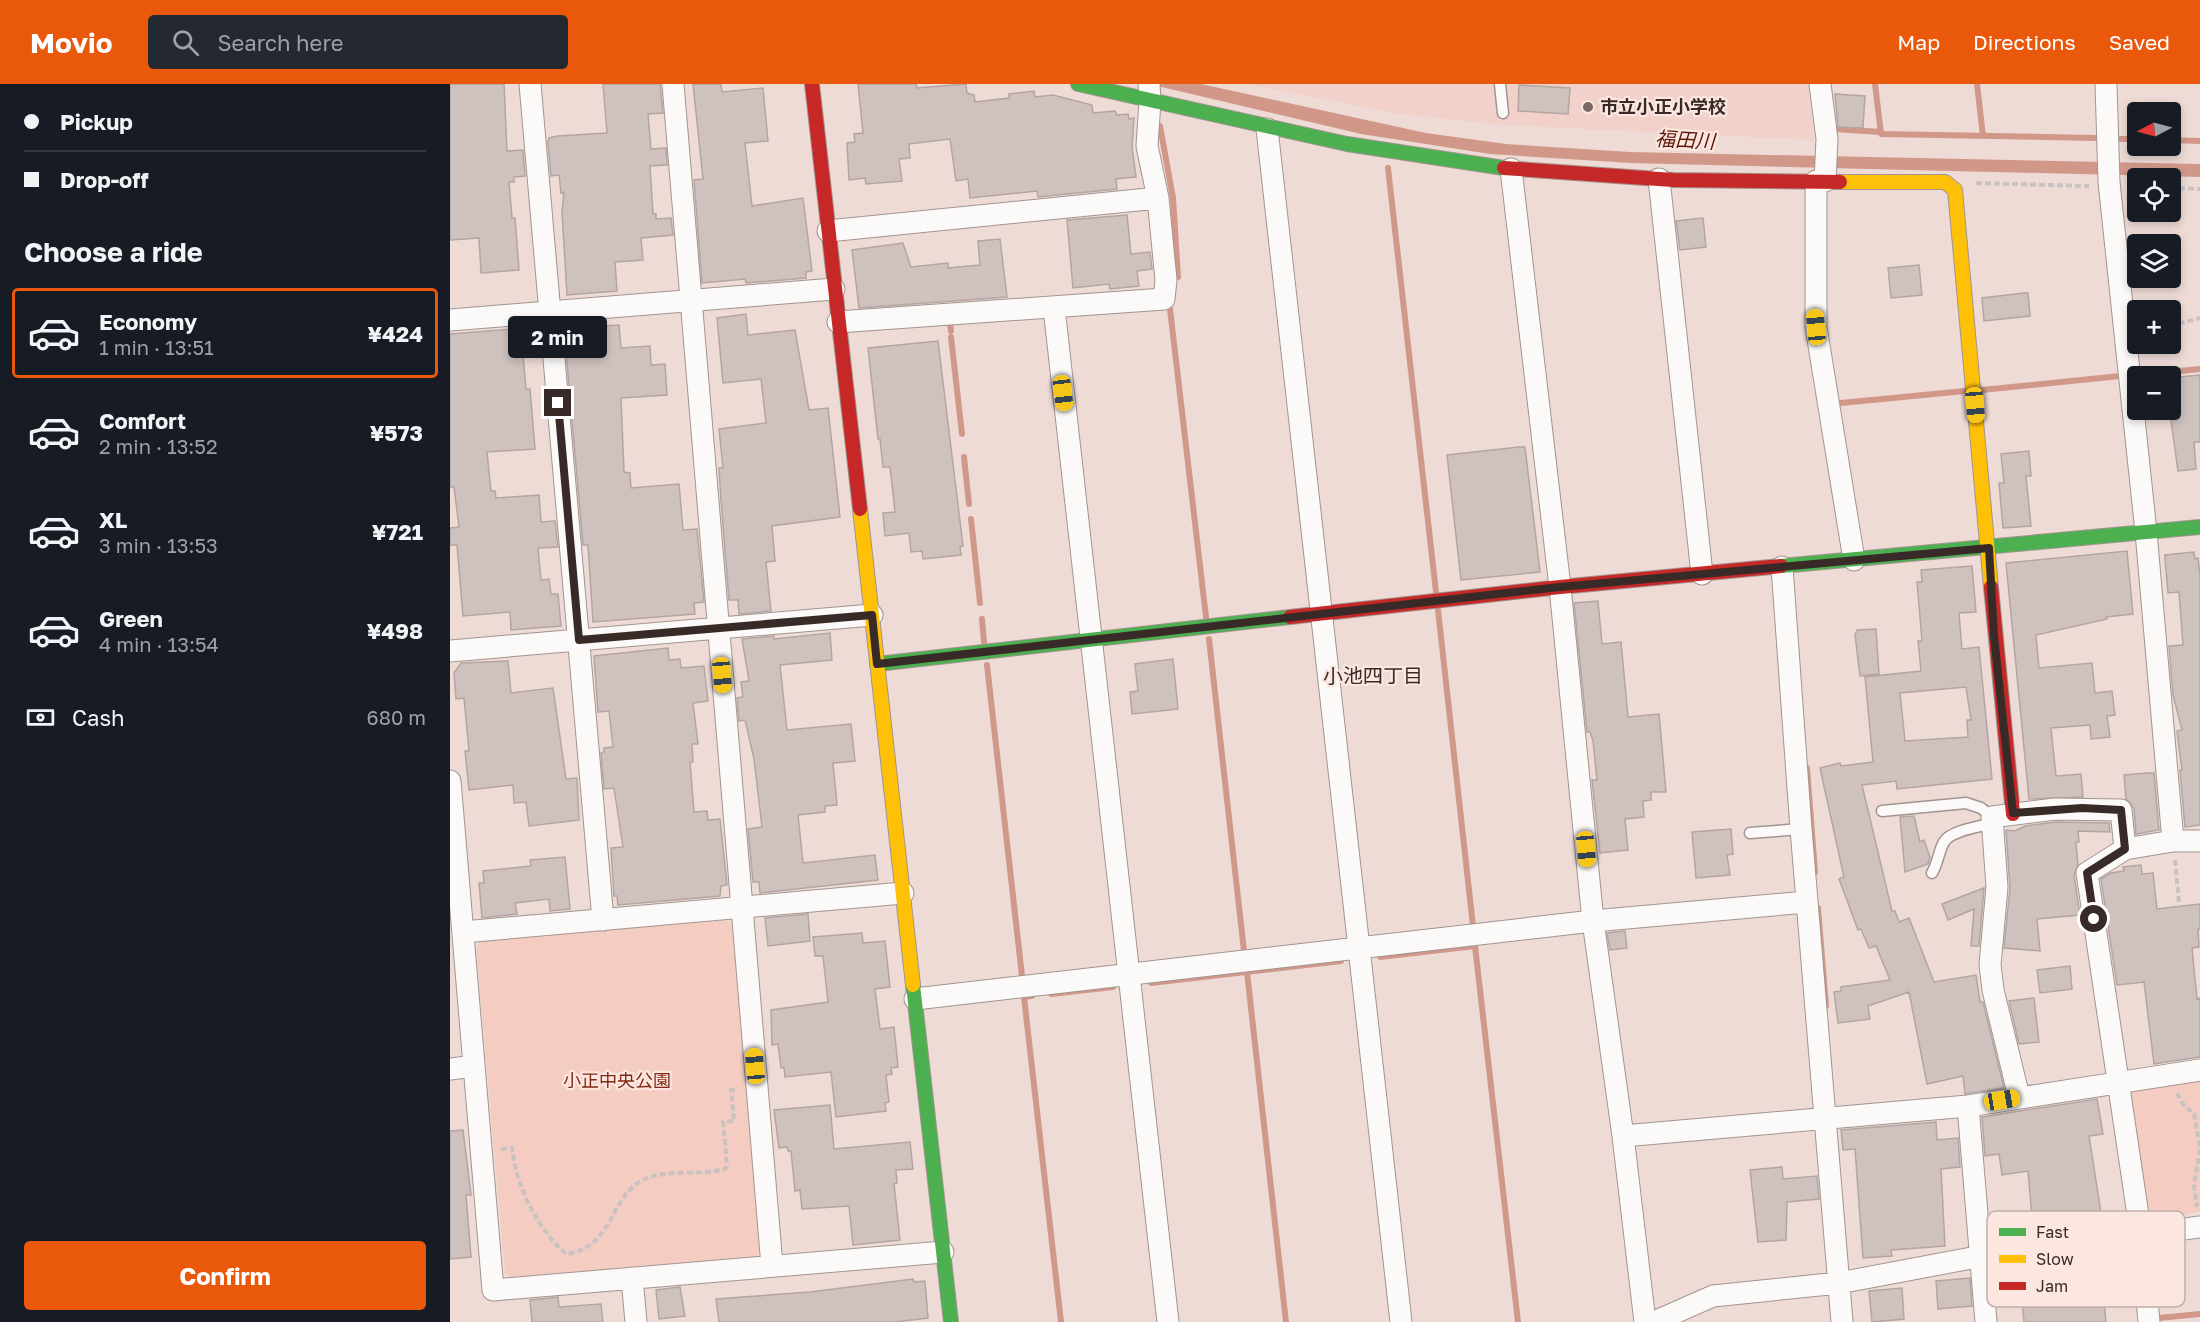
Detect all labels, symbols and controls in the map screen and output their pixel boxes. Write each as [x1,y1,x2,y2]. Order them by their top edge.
search box [148,15,568,69]
text: Movio [30,26,112,59]
icon: search [169,26,202,59]
text: Search here [217,29,344,56]
text: Map [1897,29,1940,55]
text: Directions [1973,29,2076,55]
text: Saved [2109,29,2170,55]
place label: 市立小正小学校 [1600,95,1726,117]
marker: 市立小正小学校 [1581,100,1595,114]
north arrow [2127,102,2181,156]
map controls [2127,102,2181,420]
text: Pickup [60,108,133,135]
water label: 福田川 [1654,125,1718,153]
text: Drop-off [60,166,149,193]
button: locate [2127,168,2181,222]
button: layers [2127,234,2181,288]
text: Choose a ride [24,236,203,268]
button: + [2127,300,2181,354]
icon: car [27,306,81,360]
text: Economy [99,308,197,335]
car [1805,308,1827,346]
callout: 2 min [508,316,608,358]
text: ¥424 [368,320,423,347]
text: 2 min [531,325,584,349]
text: 1 min · 13:51 [99,335,214,359]
button: − [2127,366,2181,420]
car [1052,374,1074,412]
car [1964,386,1986,424]
route end [544,389,571,416]
icon: car [27,405,81,459]
text: Comfort [99,407,186,434]
text: ¥573 [370,419,423,446]
text: 2 min · 13:52 [99,434,218,458]
icon: car [27,504,81,558]
text: XL [99,506,127,533]
text: ¥721 [372,518,423,545]
text: 3 min · 13:53 [99,533,218,557]
icon: car [27,603,81,657]
text: Green [99,605,163,632]
text: ¥498 [367,617,423,644]
text: 4 min · 13:54 [99,632,219,656]
car [711,656,733,694]
district label: 小池四丁目 [1323,663,1423,687]
icon: cash [24,701,57,734]
text: Cash [72,704,125,731]
text: 680 m [367,705,426,729]
car [1575,830,1597,868]
route start [2080,905,2107,932]
car [744,1047,766,1085]
park label: 小正中央公園 [563,1069,671,1091]
car [1983,1088,2021,1112]
legend [1987,1211,2185,1307]
text: Fast [2036,1222,2069,1242]
button: Confirm [24,1241,426,1310]
text: Slow [2036,1249,2074,1269]
text: Jam [2036,1276,2068,1296]

